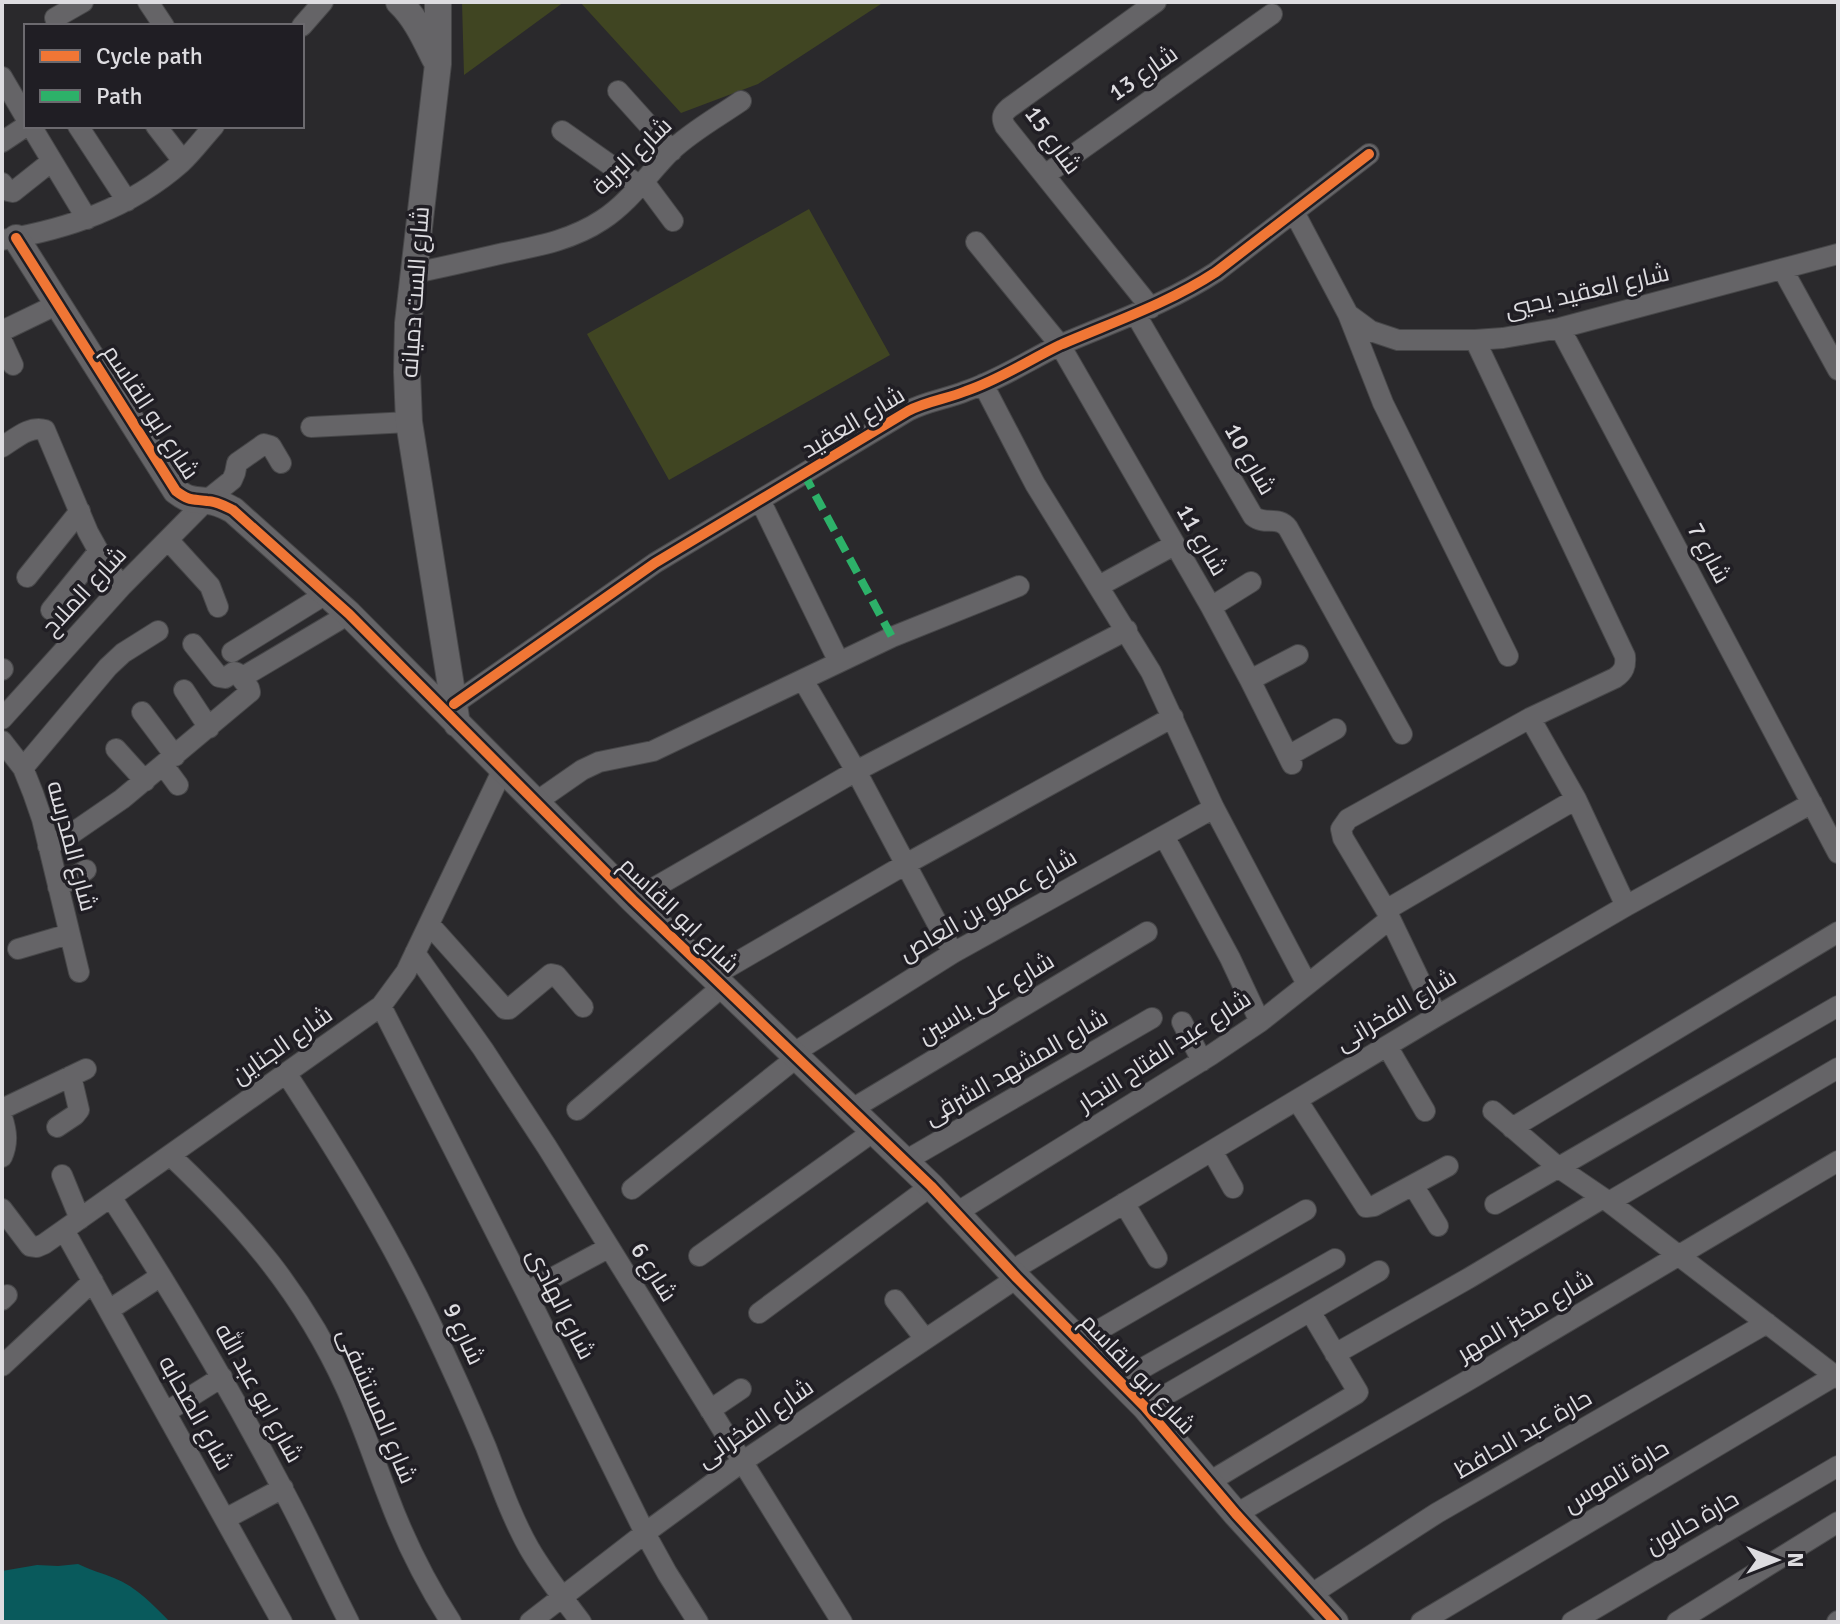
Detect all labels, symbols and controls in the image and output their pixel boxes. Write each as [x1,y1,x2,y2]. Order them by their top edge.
legend [24,24,304,128]
street label: شارع 13 [1103,38,1184,108]
text: Cycle path [96,41,203,71]
text: Path [96,81,142,111]
street label: شارع 15 [1017,100,1088,181]
street label: شارع البربة [586,111,679,202]
street label: شارع الست دميانه [394,205,437,379]
street label: شارع العقيد يحيي [1502,257,1673,326]
street label: شارع ابو القاسم [95,339,206,486]
street label: شارع العقيد [796,379,911,465]
street label: شارع 10 [1217,418,1282,501]
street label: شارع 11 [1169,499,1234,582]
street label: شارع 7 [1680,517,1737,589]
street label: شارع الملاح [35,540,134,643]
street label: شارع المدرسه [39,777,104,915]
street label: شارع عمرو بن العاص [894,842,1083,969]
street label: شارع ابو القاسم [612,850,745,980]
street label: شارع على ياسين [912,946,1060,1051]
street label: شارع الفخرانى [1330,962,1462,1059]
street label: شارع عبد الفتاح النجار [1070,984,1257,1120]
street label: شارع الجناين [226,999,339,1092]
street label: شارع المشهد الشرقى [919,1002,1114,1133]
street label: شارع 6 [623,1237,684,1308]
street label: شارع الهادى [519,1243,602,1365]
street label: شارع مخبز المهر [1450,1264,1599,1370]
street label: شارع 9 [436,1298,491,1370]
street label: شارع ابو القاسم [1073,1307,1202,1442]
street label: شارع ابو عبد الله [207,1317,311,1469]
street label: شارع المستشفى [330,1324,423,1489]
street label: شارع الصحابه [151,1350,240,1476]
street label: شارع الفخرانى [691,1372,820,1475]
street label: حارة عبد الحافظ [1449,1383,1597,1485]
street label: حارة تاموس [1558,1433,1674,1519]
street label: حارة حالون [1640,1483,1744,1561]
north arrow [1736,1520,1816,1600]
text: N [1782,1552,1809,1568]

